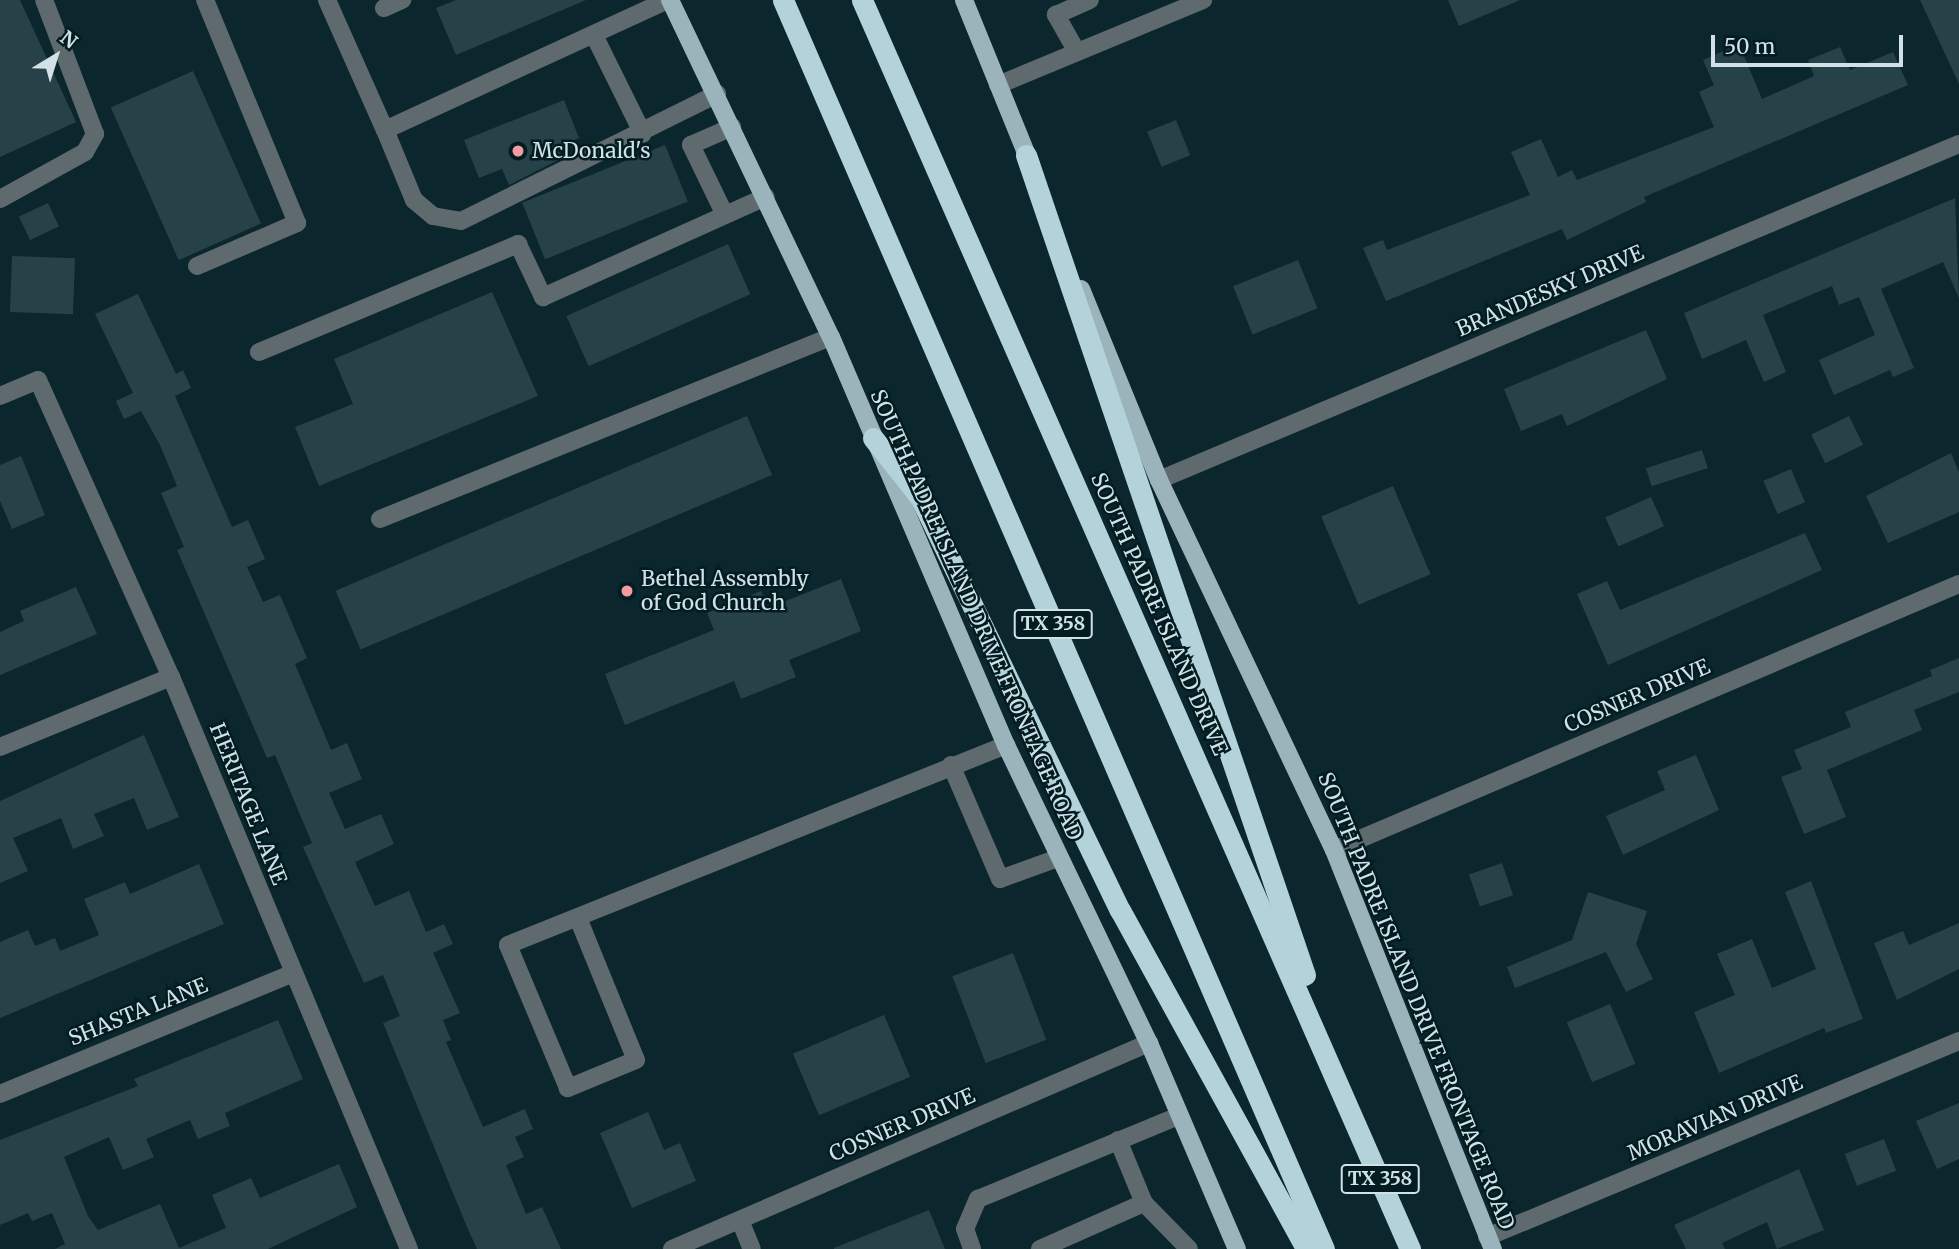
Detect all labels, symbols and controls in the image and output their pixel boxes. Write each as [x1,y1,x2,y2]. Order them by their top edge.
north arrow [21,21,91,91]
scale bar [1714,21,1906,65]
text: N [56,25,82,54]
text: 50 m [1724,33,1775,60]
place label: McDonald's [532,138,651,164]
marker: McDonald's [510,143,526,159]
street label: BRANDESKY DRIVE [1453,240,1647,342]
street label: SOUTH PADRE ISLAND DRIVE FRONTAGE ROAD [865,386,1087,844]
street label: SOUTH PADRE ISLAND DRIVE [1085,469,1233,759]
place label: Bethel Assembly of God Church [641,566,809,616]
marker: Bethel Assembly of God Church [619,583,635,599]
road number: TX 358 [1013,608,1093,639]
street label: COSNER DRIVE [1560,654,1714,738]
street label: HERITAGE LANE [204,720,292,888]
street label: SOUTH PADRE ISLAND DRIVE FRONTAGE ROAD [1312,769,1520,1233]
street label: SHASTA LANE [65,973,211,1051]
street label: MORAVIAN DRIVE [1624,1070,1806,1166]
street label: COSNER DRIVE [825,1083,979,1167]
road number: TX 358 [1340,1163,1420,1194]

